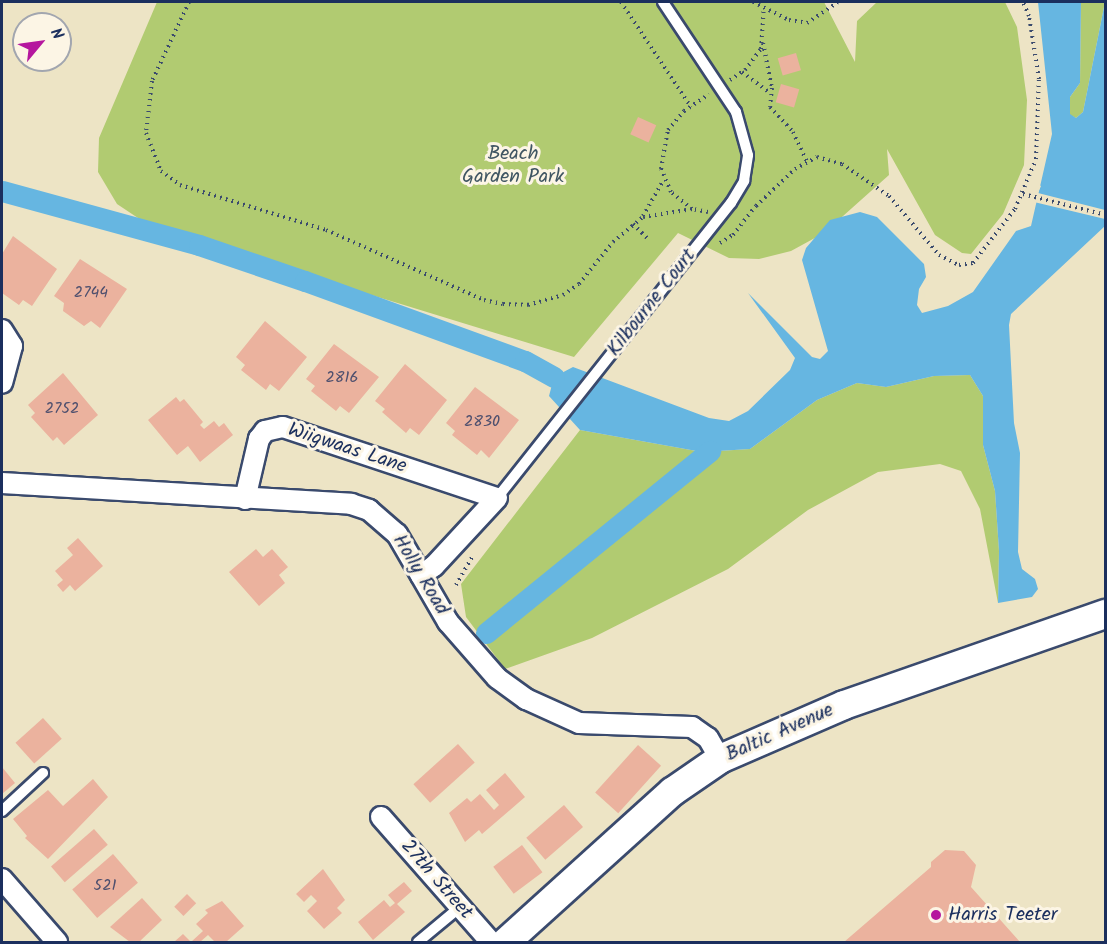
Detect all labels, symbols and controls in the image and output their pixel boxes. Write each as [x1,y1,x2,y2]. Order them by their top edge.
north arrow [12,12,72,72]
text: N [43,24,70,44]
park label: Beach Garden Park [462,143,564,190]
street label: Kilbourne Court [603,244,701,362]
house number: 2744 [74,283,108,303]
house number: 2816 [326,368,358,388]
house number: 2752 [45,399,79,419]
house number: 2830 [464,412,500,432]
street label: Wiigwaas Lane [285,419,409,479]
street label: Holly Road [387,530,453,620]
street label: Baltic Avenue [722,699,838,767]
street label: 27th Street [395,835,477,925]
house number: 521 [94,876,116,896]
place label: Harris Teeter [948,903,1057,927]
marker: Harris Teeter [929,908,943,922]

